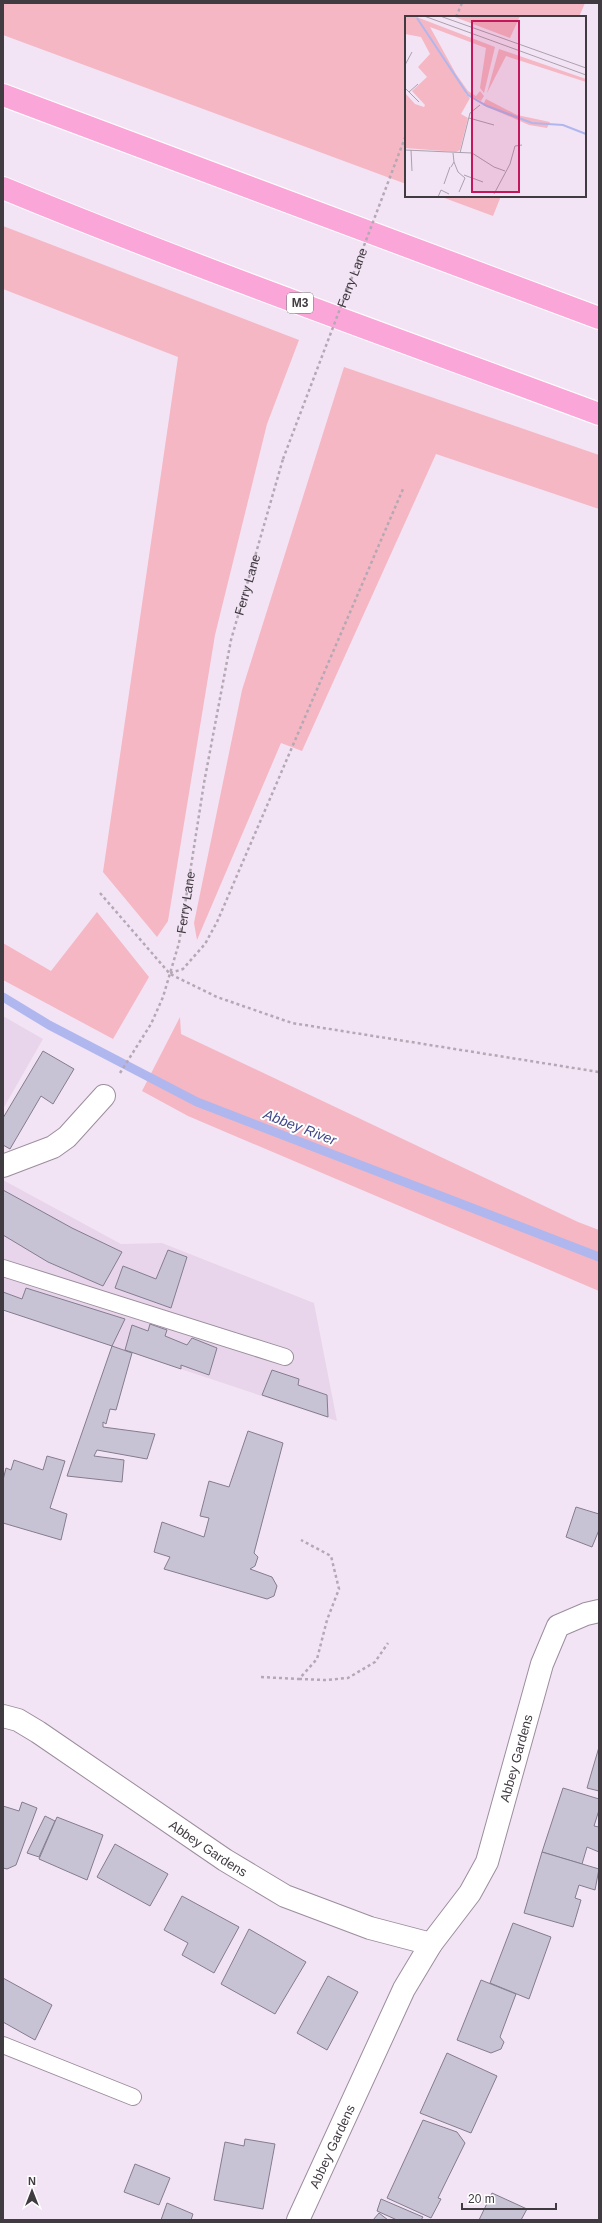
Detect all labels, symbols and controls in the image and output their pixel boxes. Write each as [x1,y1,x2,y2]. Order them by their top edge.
inset map [405,16,586,197]
street label: Ferry Lane [334,246,370,310]
road number: M3 [287,293,313,313]
street label: Ferry Lane [231,552,263,617]
street label: Ferry Lane [173,870,198,935]
water label: Abbey River [261,1106,340,1149]
street label: Abbey Gardens [497,1712,535,1804]
street label: Abbey Gardens [167,1817,251,1879]
street label: Abbey Gardens [306,2102,358,2191]
north arrow [12,2171,52,2211]
text: N [28,2175,36,2187]
scale bar [462,2185,556,2211]
text: 20 m [468,2192,495,2206]

